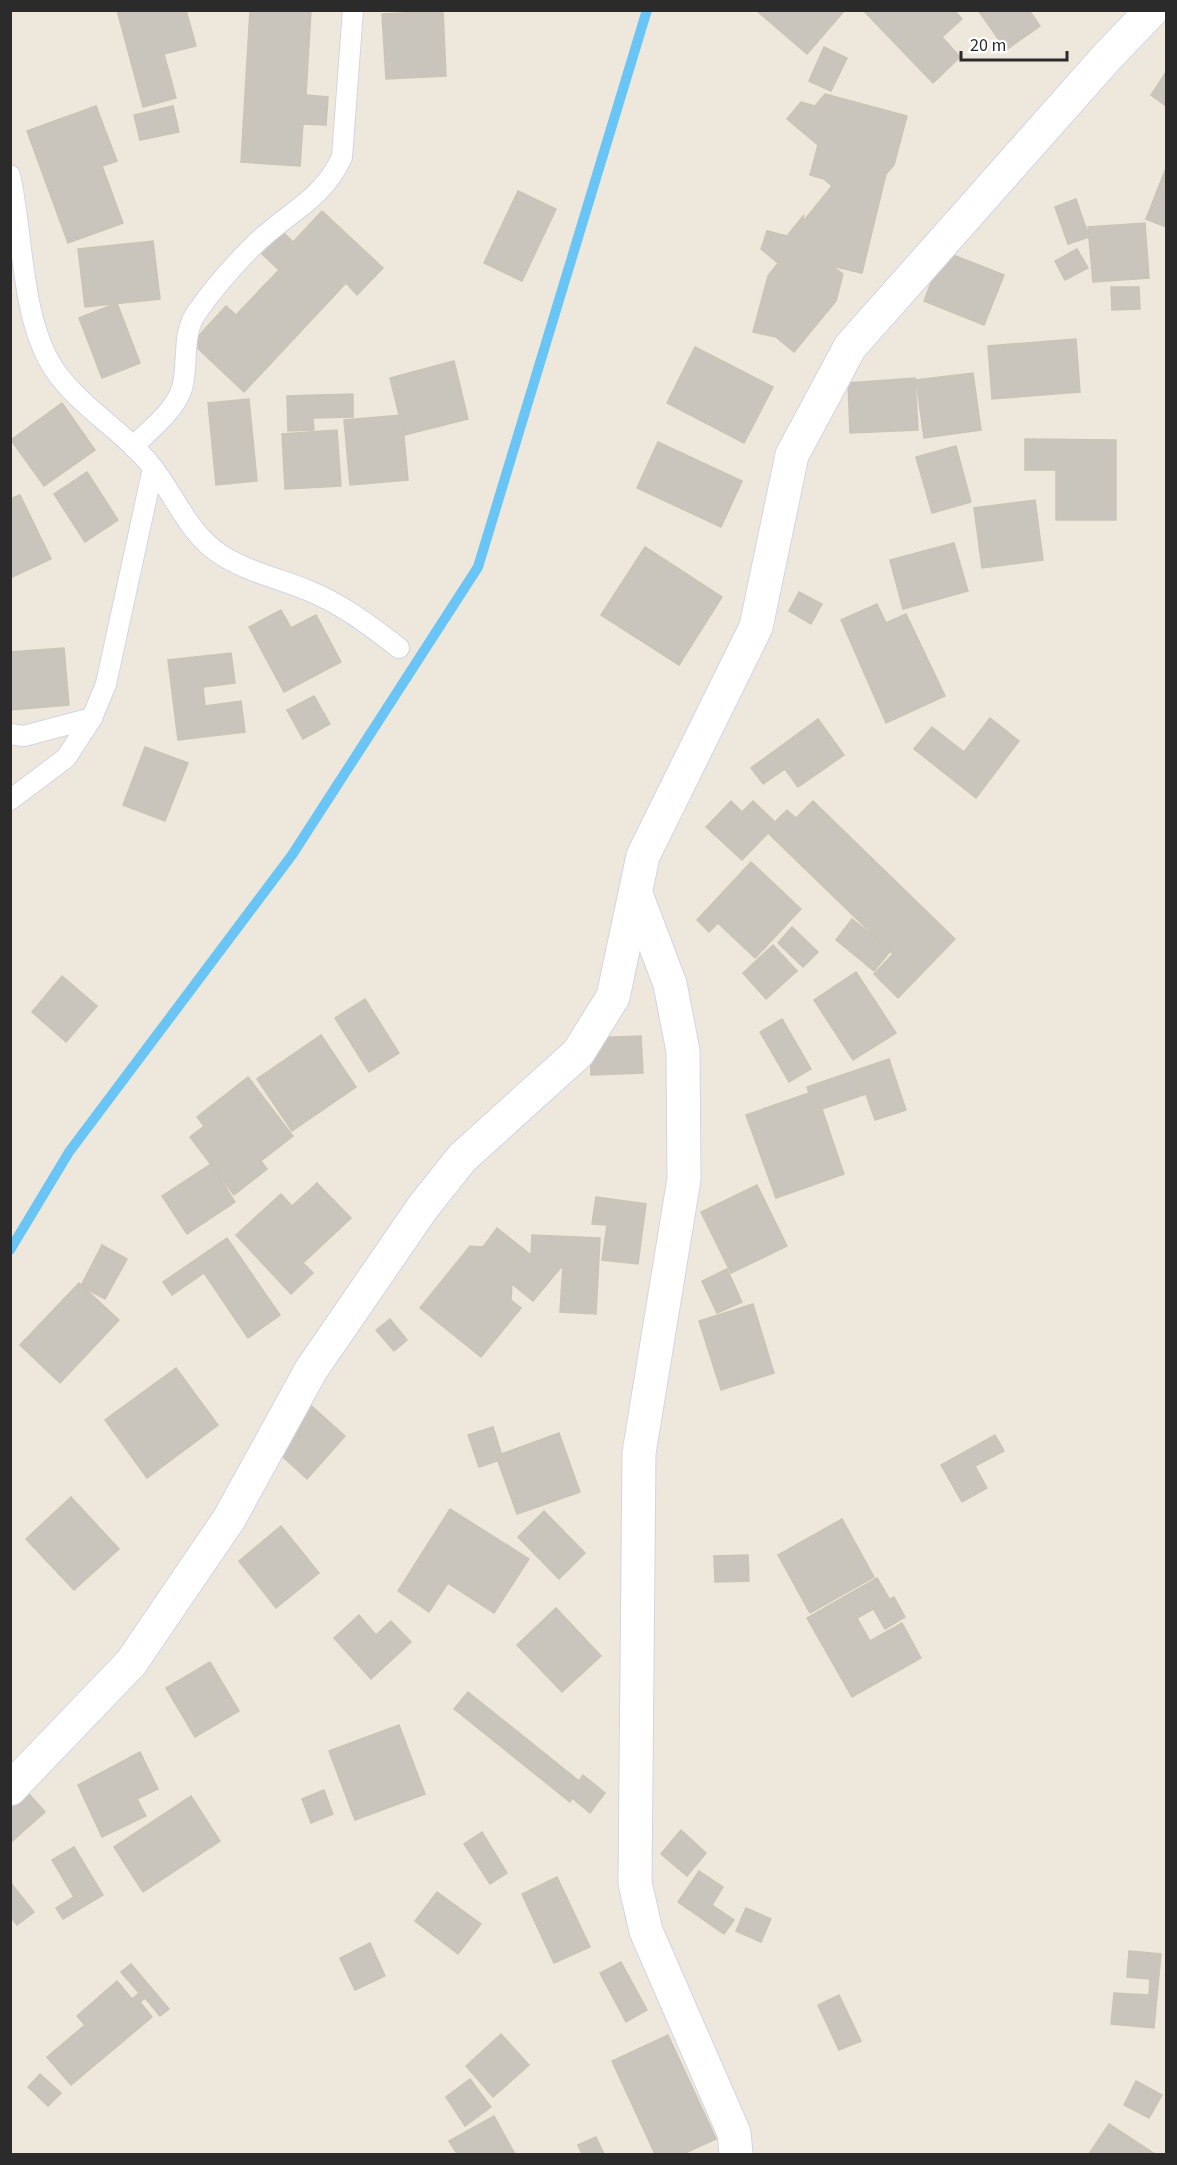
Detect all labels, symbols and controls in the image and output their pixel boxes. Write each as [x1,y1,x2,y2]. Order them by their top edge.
scale bar [961,24,1068,62]
text: 20 m [970,33,1006,58]

